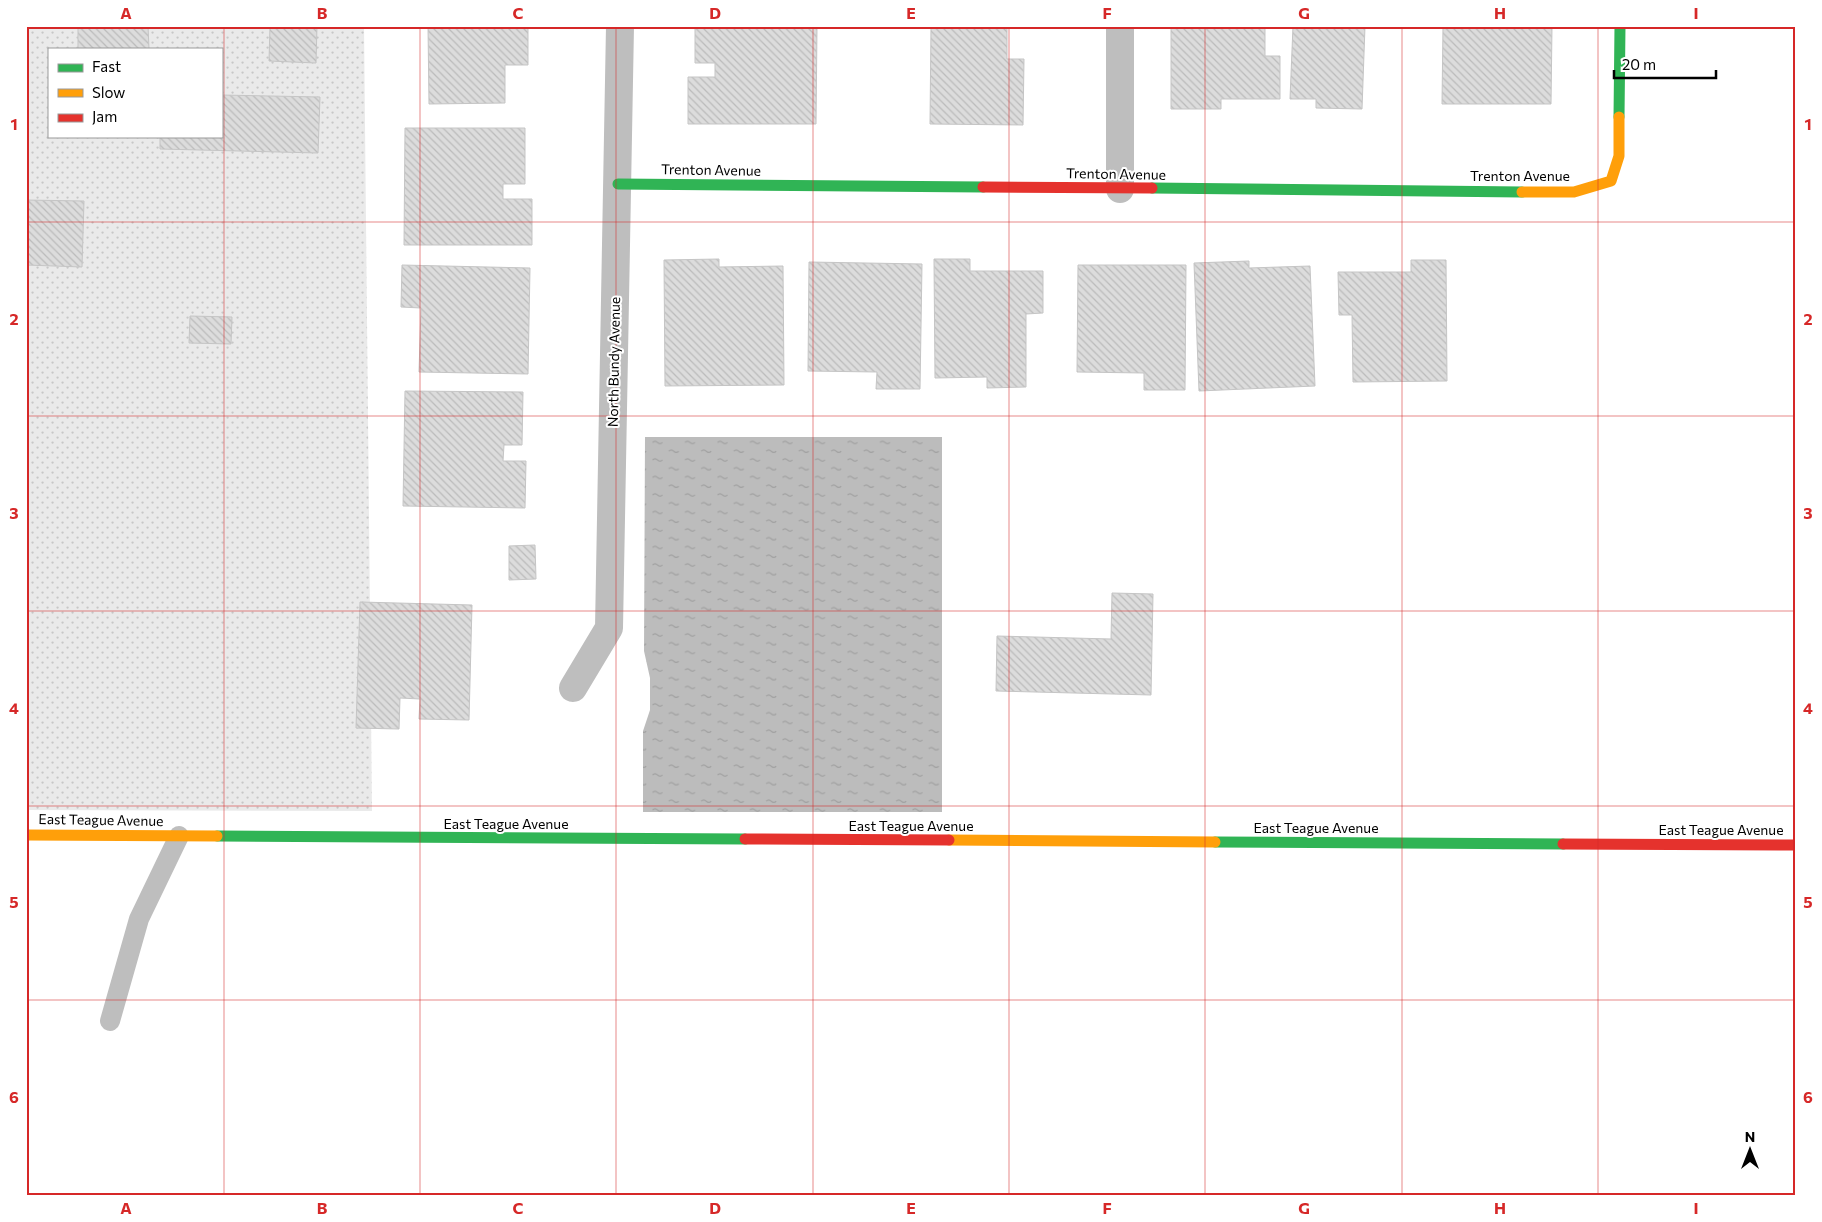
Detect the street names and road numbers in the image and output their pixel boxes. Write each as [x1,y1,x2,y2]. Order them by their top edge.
street label: Trenton Avenue [661,160,761,179]
street label: Trenton Avenue [1066,164,1166,183]
street label: Trenton Avenue [1470,167,1570,184]
street label: North Bundy Avenue [604,297,623,427]
street label: East Teague Avenue [38,810,164,829]
street label: East Teague Avenue [443,815,569,832]
street label: East Teague Avenue [848,817,974,834]
street label: East Teague Avenue [1253,819,1379,836]
street label: East Teague Avenue [1658,821,1784,838]

